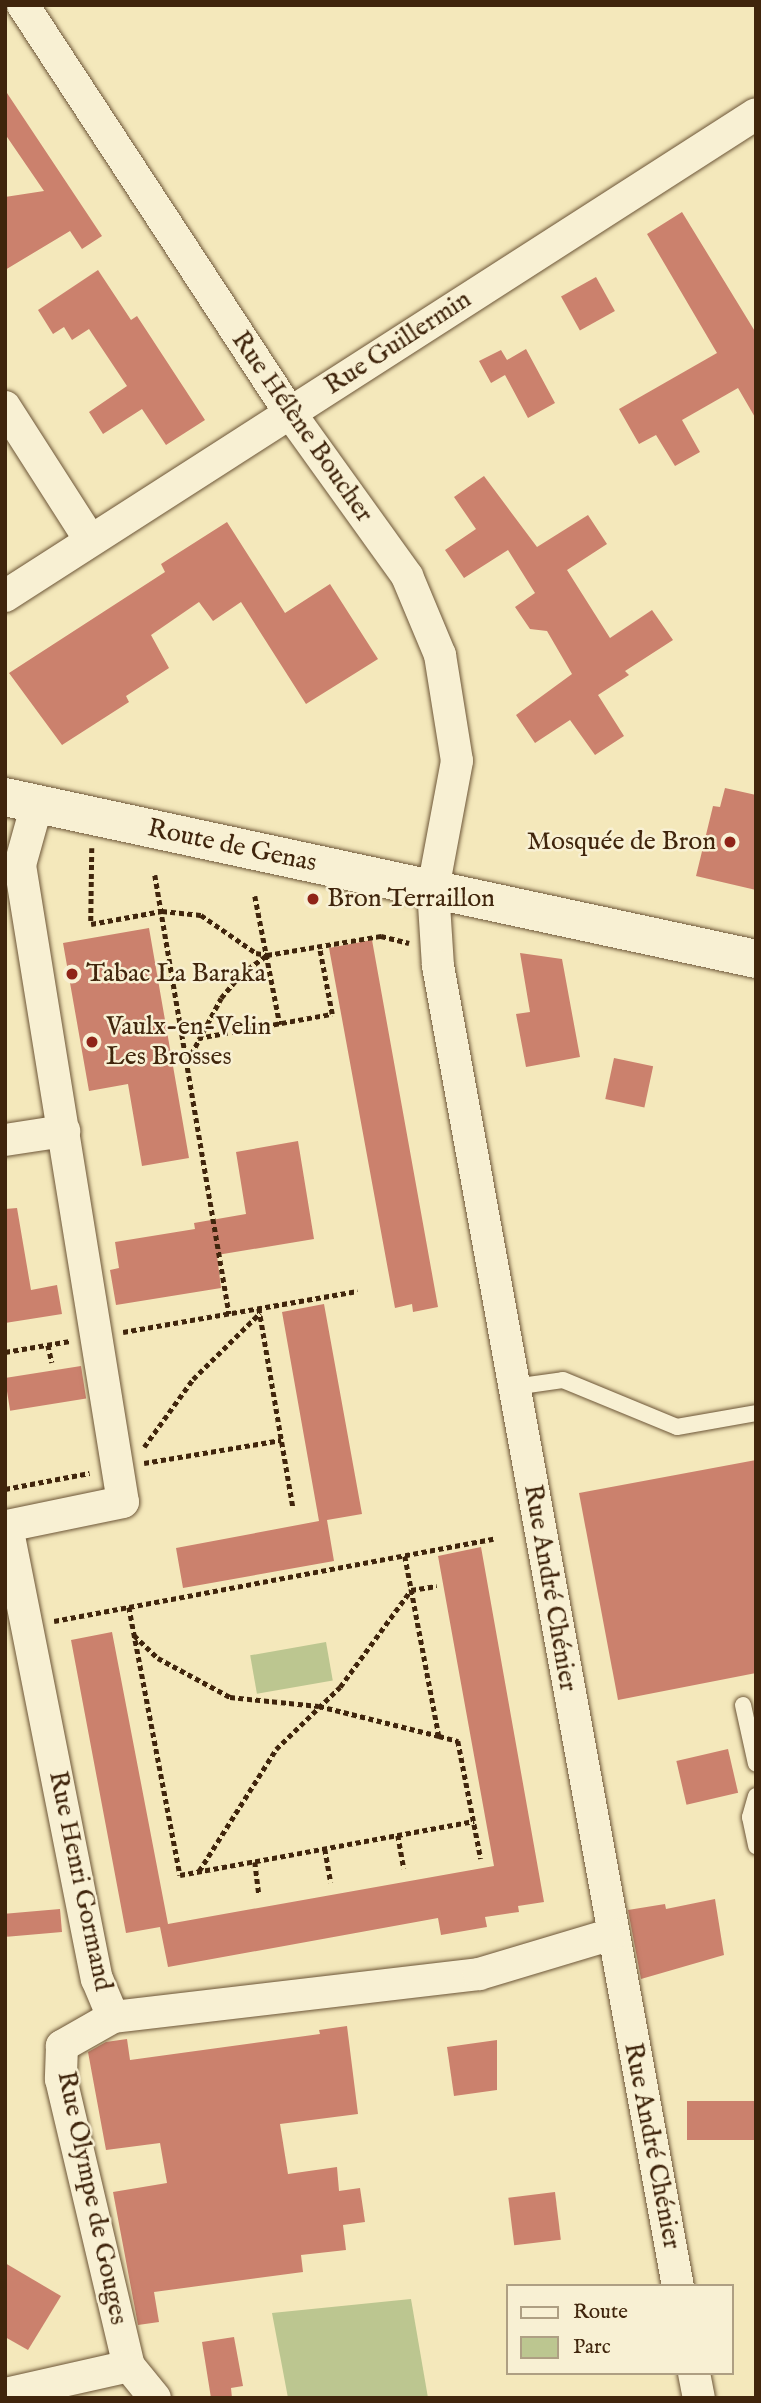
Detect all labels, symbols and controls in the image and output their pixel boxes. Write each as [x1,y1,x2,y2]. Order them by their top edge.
street label: Rue Guillermin [319,284,477,402]
street label: Rue Hélène Boucher [224,325,380,529]
street label: Route de Genas [145,813,319,879]
place label: Mosquée de Bron [527,826,716,858]
marker: Mosquée de Bron [722,834,738,850]
place label: Bron Terraillon [327,883,495,915]
marker: Bron Terraillon [305,891,321,907]
place label: Tabac La Baraka [86,958,266,990]
marker: Tabac La Baraka [64,966,80,982]
place label: Vaulx-en-Velin Les Brosses [106,1011,271,1072]
marker: Vaulx-en-Velin Les Brosses [84,1034,100,1050]
street label: Rue André Chénier [516,1482,584,1694]
street label: Rue Henri Gormand [41,1768,119,1994]
street label: Rue André Chénier [617,2040,687,2252]
street label: Rue Olympe de Gouges [50,2068,134,2328]
legend [505,2284,733,2375]
text: Route [573,2299,628,2326]
text: Parc [573,2334,611,2361]

